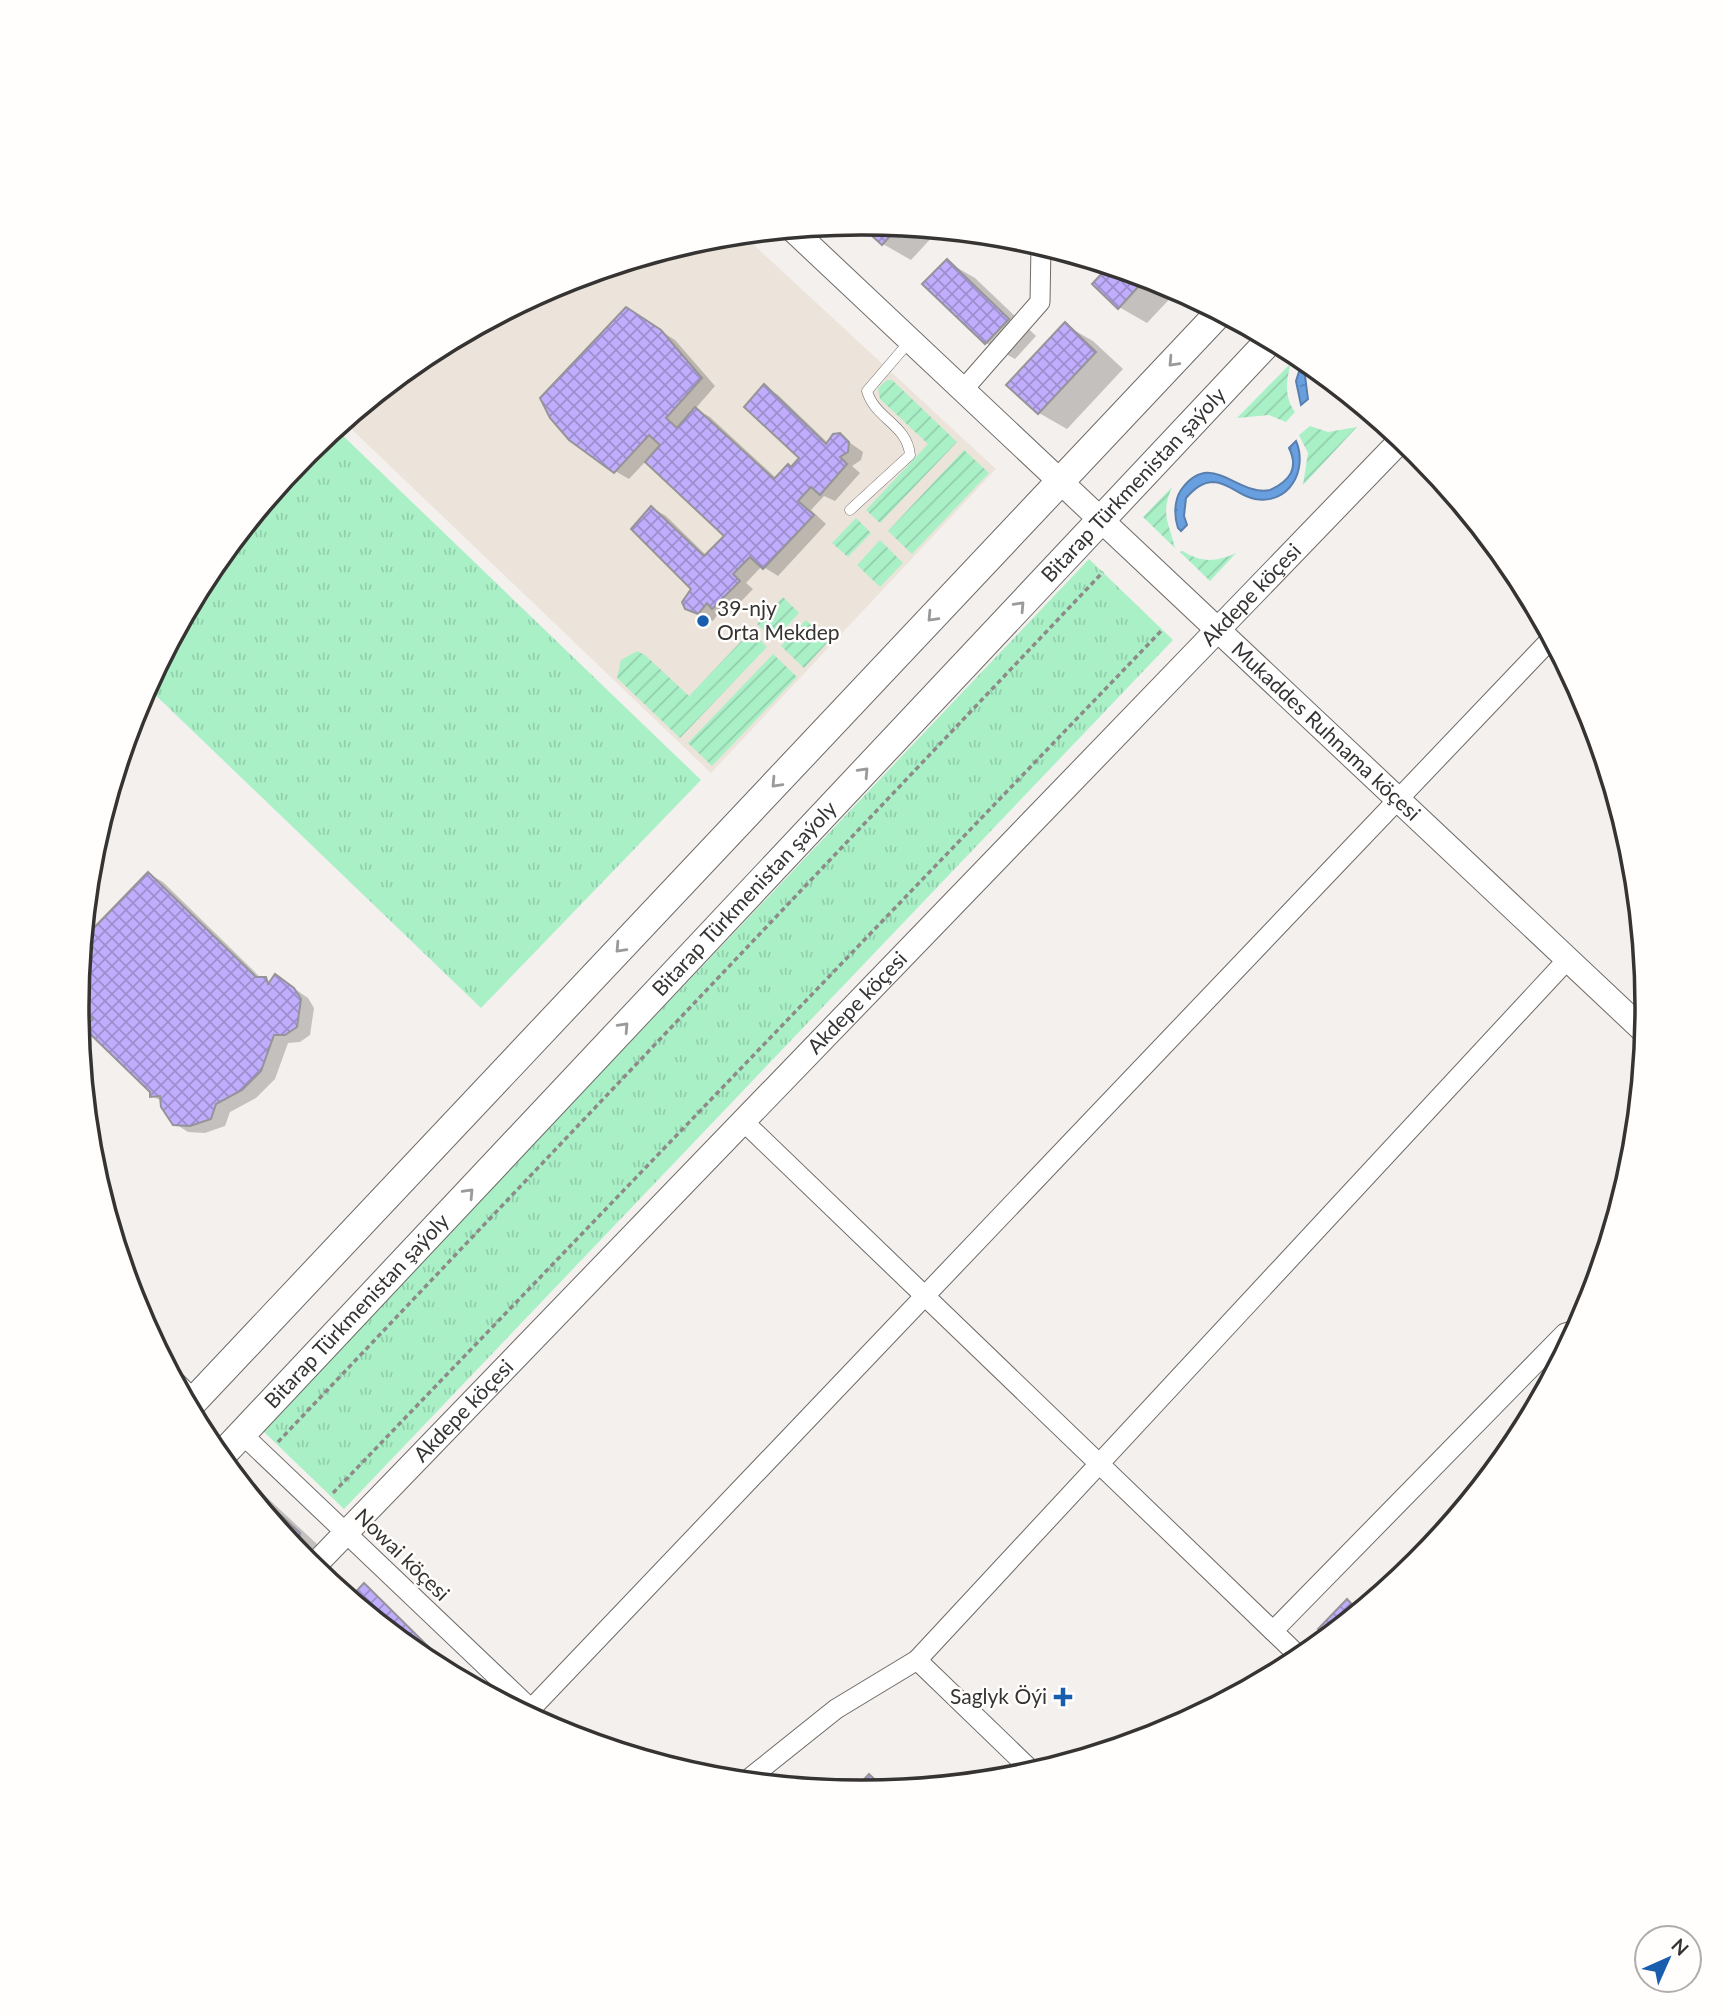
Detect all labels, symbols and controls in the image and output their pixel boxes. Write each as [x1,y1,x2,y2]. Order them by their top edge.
one-way arrow [1168,354,1181,367]
street label: Bitarap Türkmenistan şaýoly [1035,381,1230,587]
street label: Akdepe köçesi [1195,538,1305,650]
place label: 39-njy Orta Mekdep [717,595,840,644]
one-way arrow [1011,601,1024,614]
one-way arrow [928,609,941,622]
marker: 39-njy Orta Mekdep [695,613,711,629]
street label: Mukaddes Ruhnama köçesi [1227,636,1426,825]
one-way arrow [855,767,868,780]
one-way arrow [772,775,785,788]
street label: Bitarap Türkmenistan şaýoly [646,795,841,1000]
one-way arrow [616,940,629,953]
street label: Akdepe köçesi [801,946,911,1058]
one-way arrow [616,1022,629,1035]
one-way arrow [460,1188,473,1201]
street label: Bitarap Türkmenistan şaýoly [258,1208,453,1413]
street label: Akdepe köçesi [408,1353,518,1466]
street label: Nowai köçesi [351,1503,456,1605]
place label: Saglyk Öýi [950,1683,1047,1708]
marker: Saglyk Öýi [1053,1687,1073,1707]
north arrow [1633,1924,1703,1994]
text: N [1667,1933,1694,1960]

